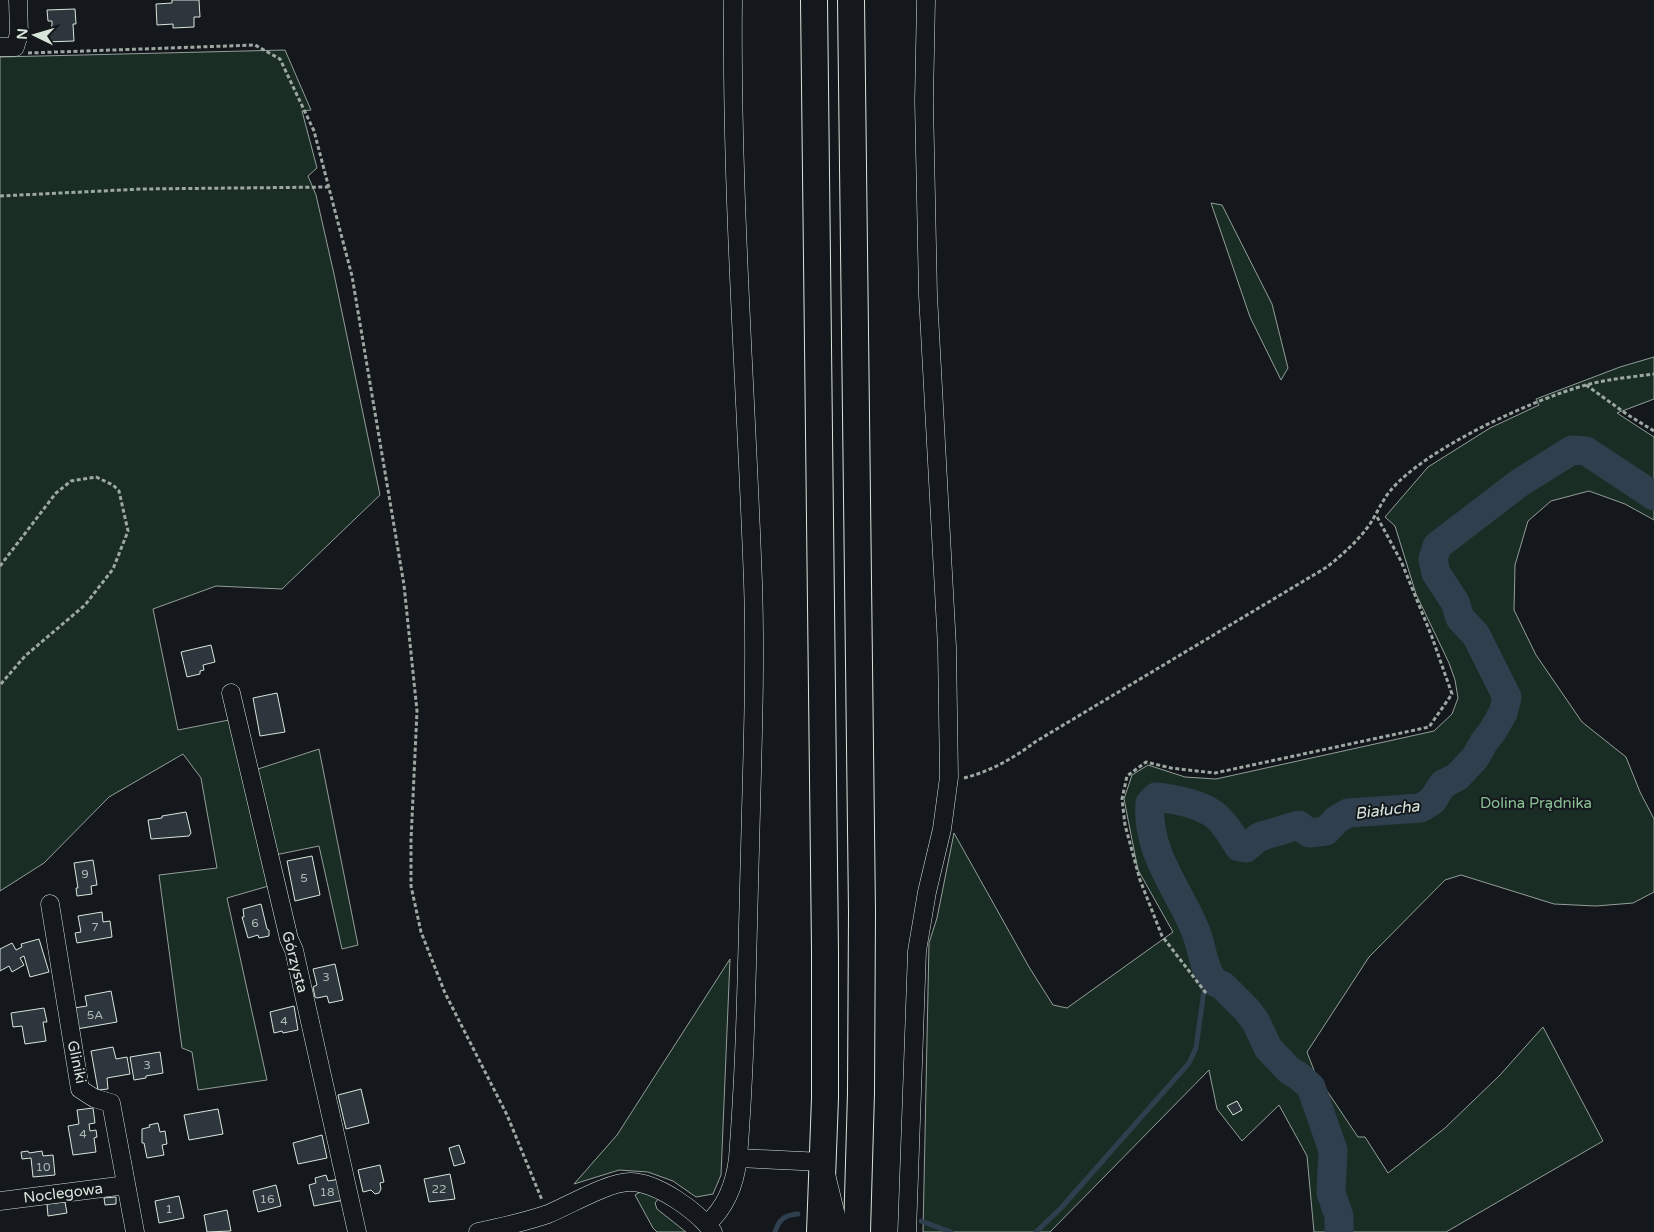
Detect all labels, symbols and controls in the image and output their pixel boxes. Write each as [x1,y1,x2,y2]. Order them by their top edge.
north arrow [10,10,60,60]
text: N [14,28,32,40]
park label: Dolina Prądnika [1480,794,1592,812]
water label: Białucha [1354,796,1422,824]
house number: 9 [81,867,89,881]
house number: 5 [300,871,308,885]
house number: 6 [251,916,259,930]
house number: 7 [91,920,99,934]
street label: Górzysta [278,929,312,995]
house number: 3 [322,970,330,984]
house number: 5A [87,1008,103,1022]
house number: 4 [280,1014,288,1028]
street label: Gliniki [64,1039,90,1085]
house number: 3 [143,1058,151,1072]
house number: 4 [79,1127,87,1141]
house number: 10 [35,1160,51,1174]
street label: Noclegowa [22,1179,104,1207]
house number: 22 [431,1182,447,1196]
house number: 18 [319,1185,335,1199]
house number: 16 [259,1192,275,1206]
house number: 1 [165,1202,173,1216]

